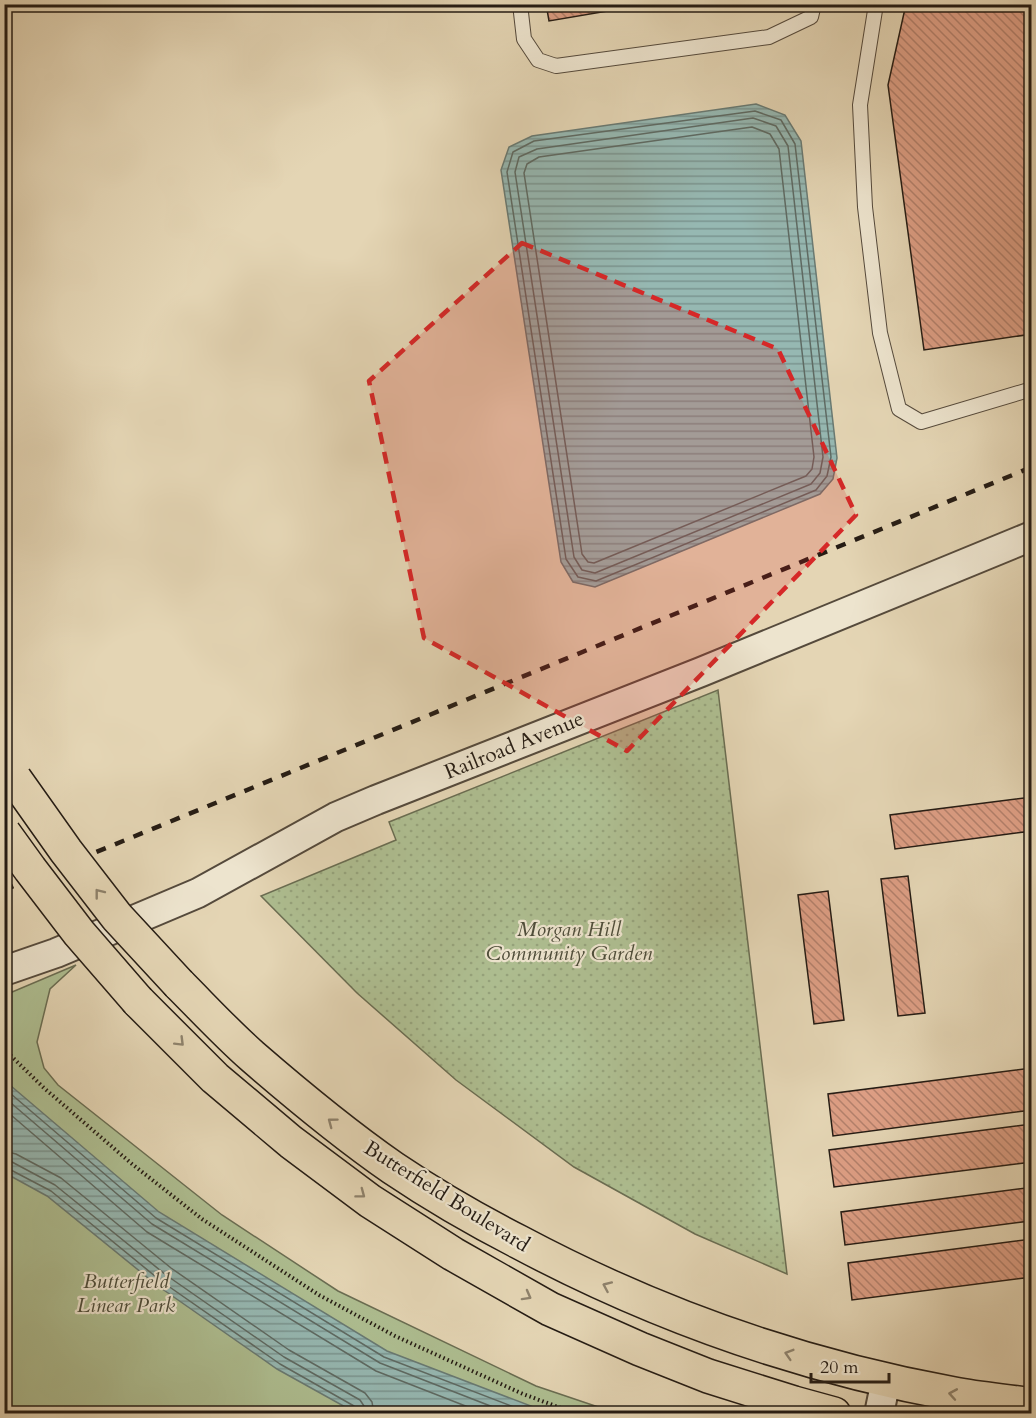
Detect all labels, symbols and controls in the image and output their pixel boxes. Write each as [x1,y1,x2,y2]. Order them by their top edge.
street label: Railroad Avenue [440,704,588,787]
one-way arrow [95,889,106,900]
park label: Morgan Hill Community Garden [486,915,653,968]
one-way arrow [173,1035,183,1046]
one-way arrow [328,1118,339,1129]
street label: Butterfield Boulevard [358,1134,535,1259]
one-way arrow [354,1187,365,1198]
park label: Butterfield Linear Park [77,1267,176,1320]
one-way arrow [602,1281,613,1293]
one-way arrow [521,1289,531,1300]
scale bar [811,1346,889,1384]
one-way arrow [784,1349,795,1362]
text: 20 m [820,1355,859,1380]
one-way arrow [948,1388,957,1400]

